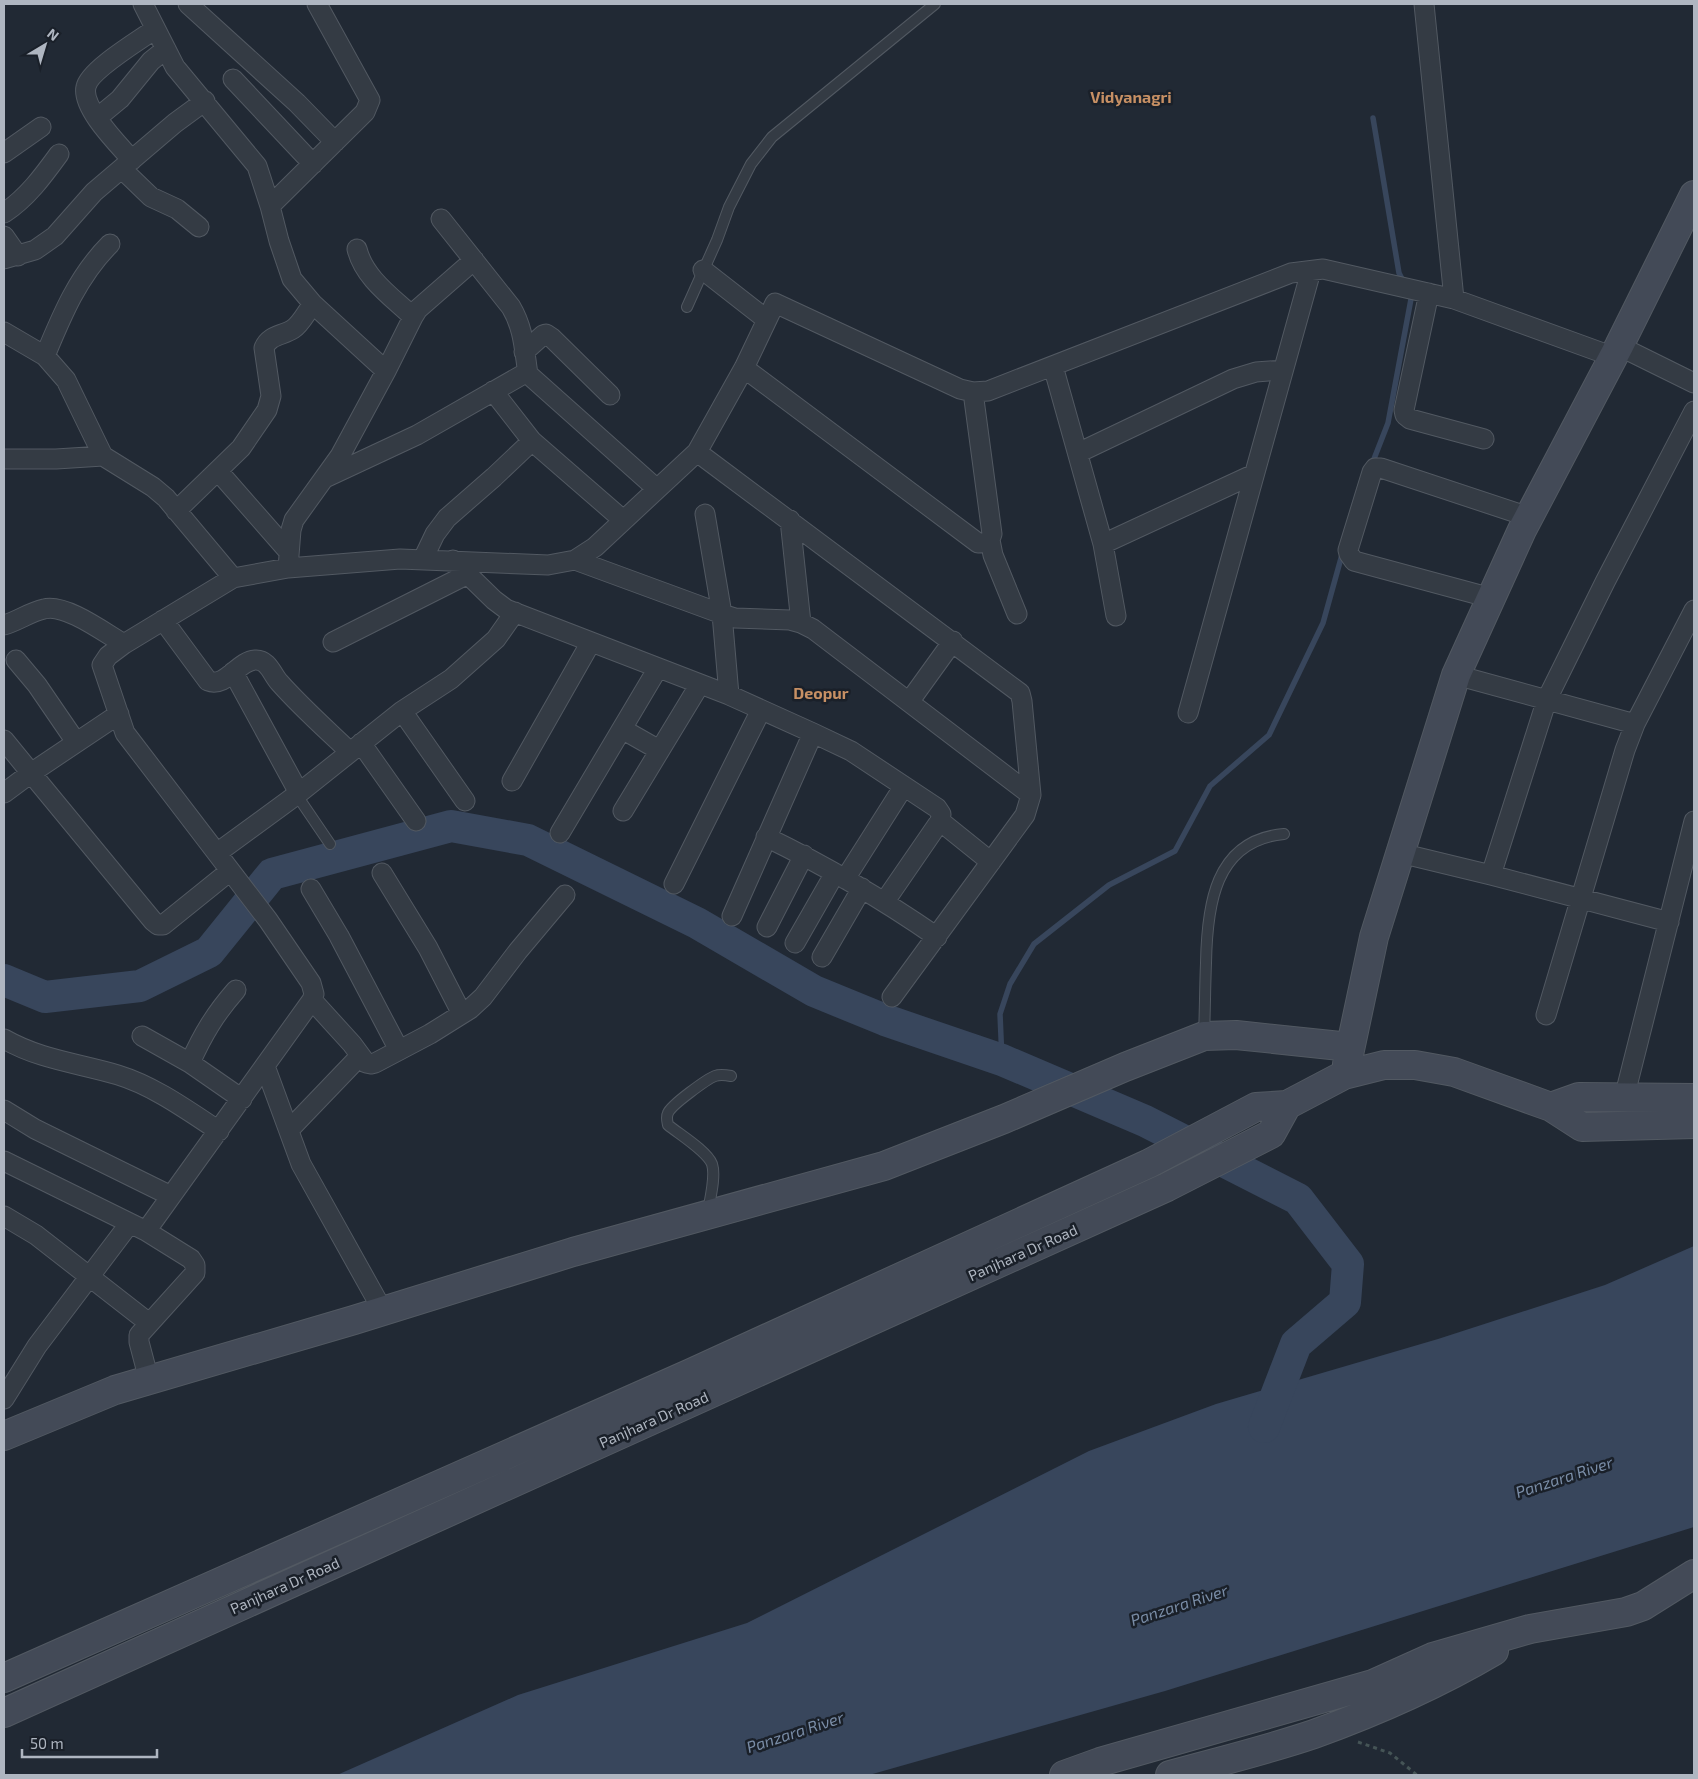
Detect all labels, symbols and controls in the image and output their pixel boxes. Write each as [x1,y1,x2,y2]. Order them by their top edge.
north arrow [20,20,70,70]
text: N [44,25,63,44]
district label: Vidyanagri [1090,87,1172,107]
district label: Deopur [793,683,849,702]
street label: Panjhara Dr Road [965,1220,1080,1285]
street label: Panjhara Dr Road [596,1387,711,1452]
water label: Panzara River [1513,1452,1616,1501]
street label: Panjhara Dr Road [227,1553,342,1618]
water label: Panzara River [1128,1580,1231,1629]
water label: Panzara River [744,1707,847,1756]
scale bar [22,1726,158,1758]
text: 50 m [30,1734,64,1752]

